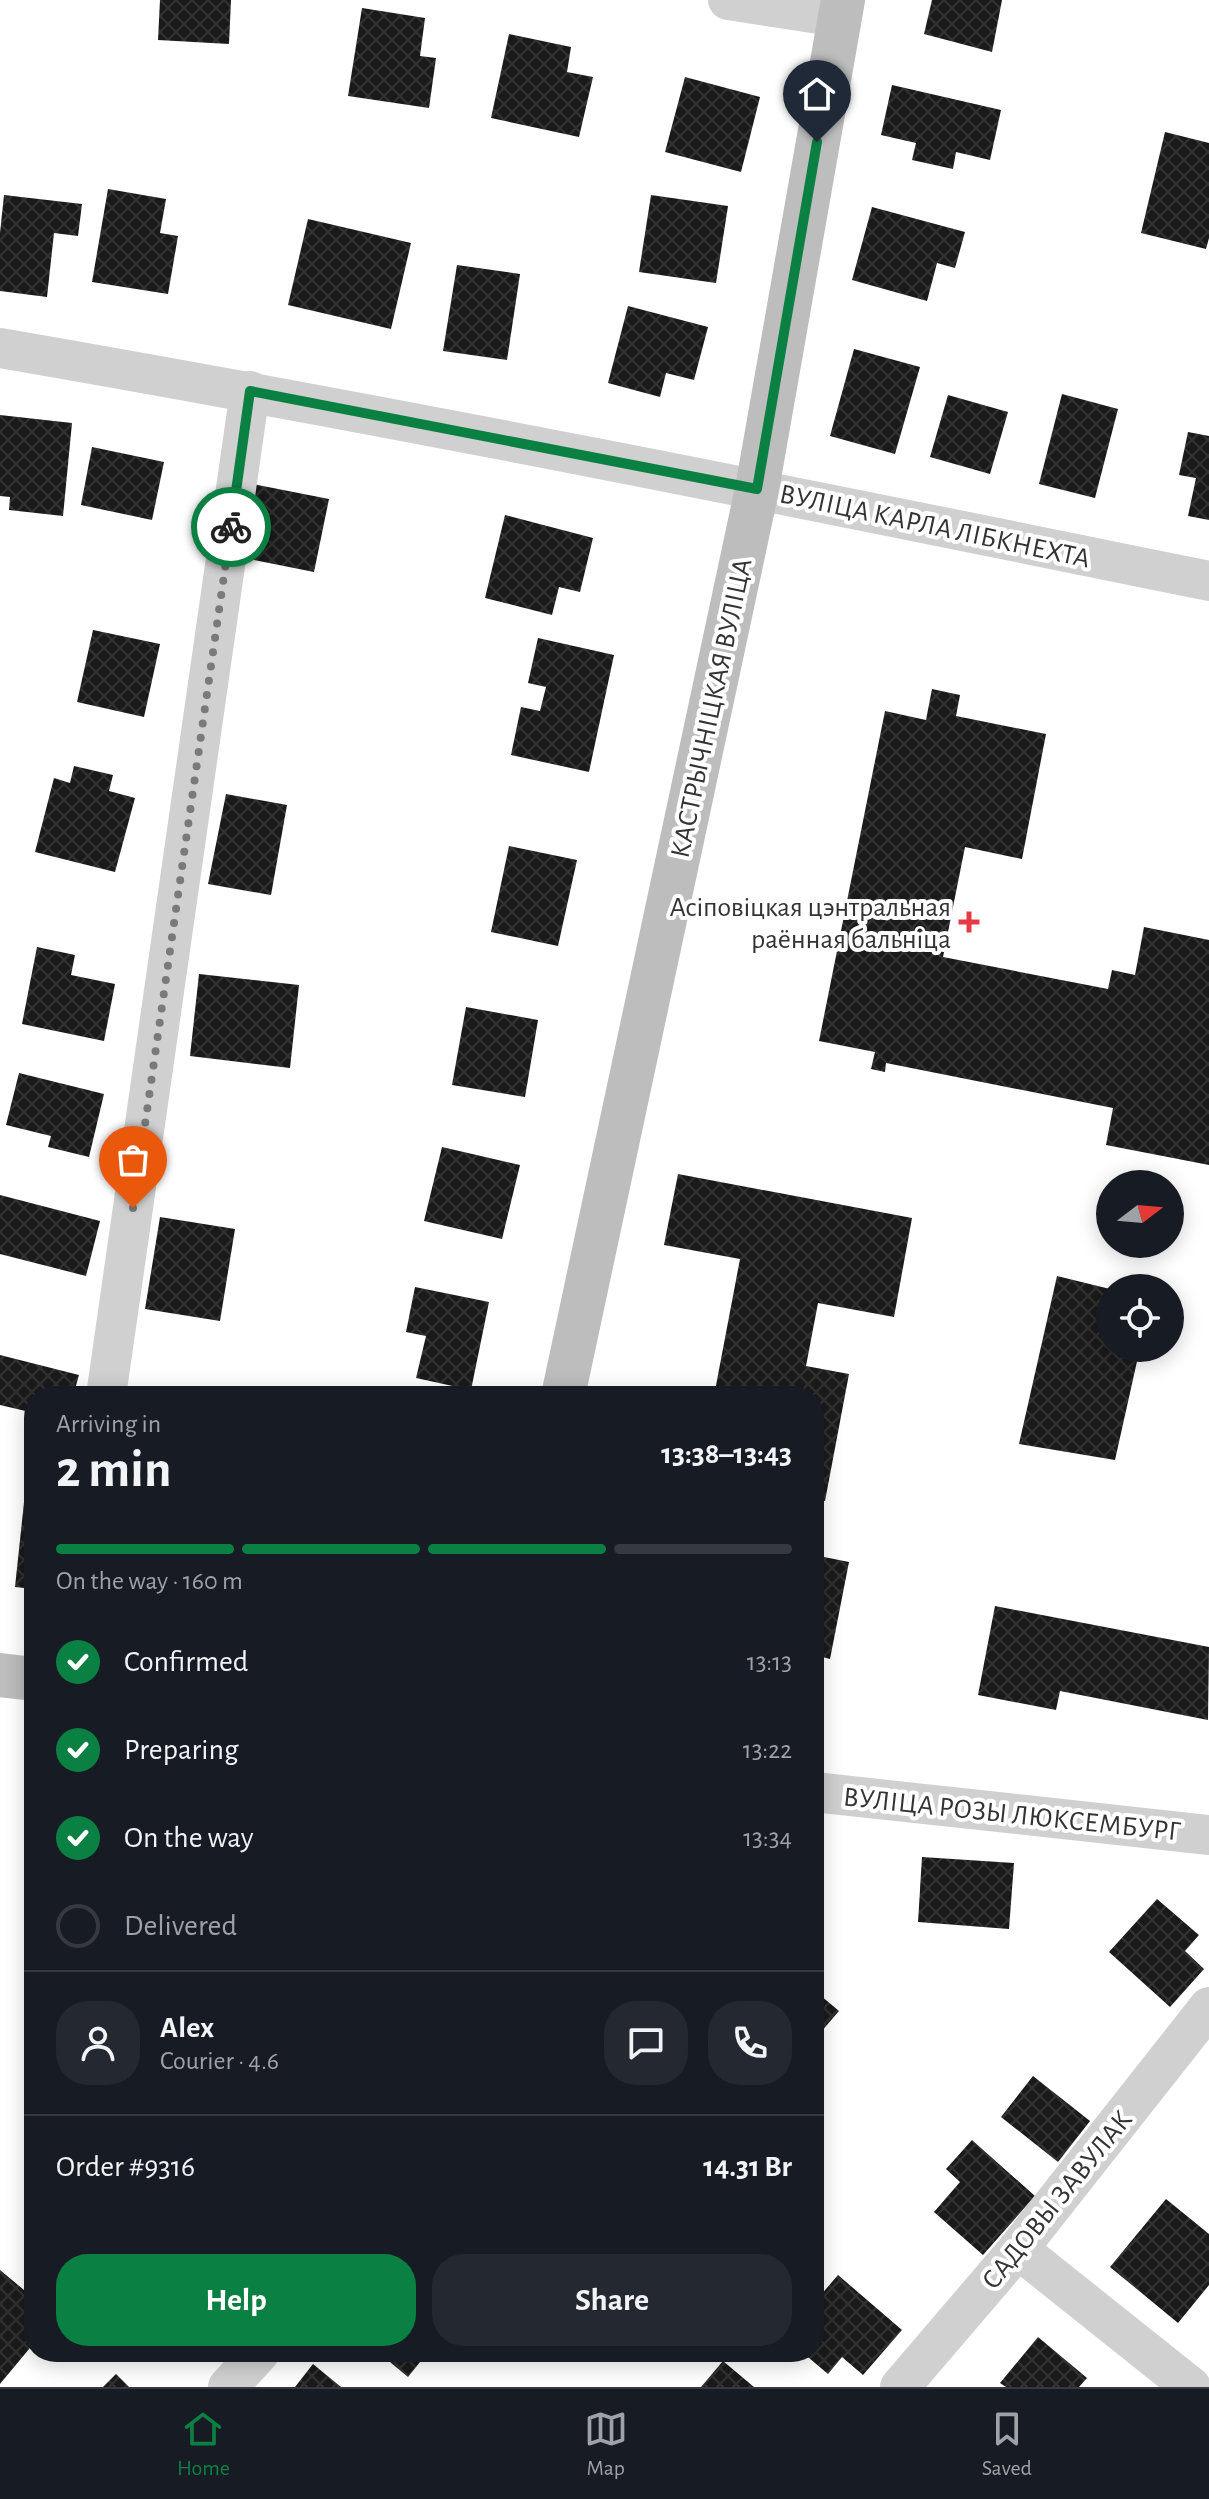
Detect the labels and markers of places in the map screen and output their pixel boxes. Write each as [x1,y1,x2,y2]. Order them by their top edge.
pin [783,60,851,142]
place label: Асіповіцкая цэнтральная раённая бальніца [669,894,951,954]
marker: Асіповіцкая цэнтральная раённая бальніца [958,911,980,933]
pin [99,1126,167,1208]

